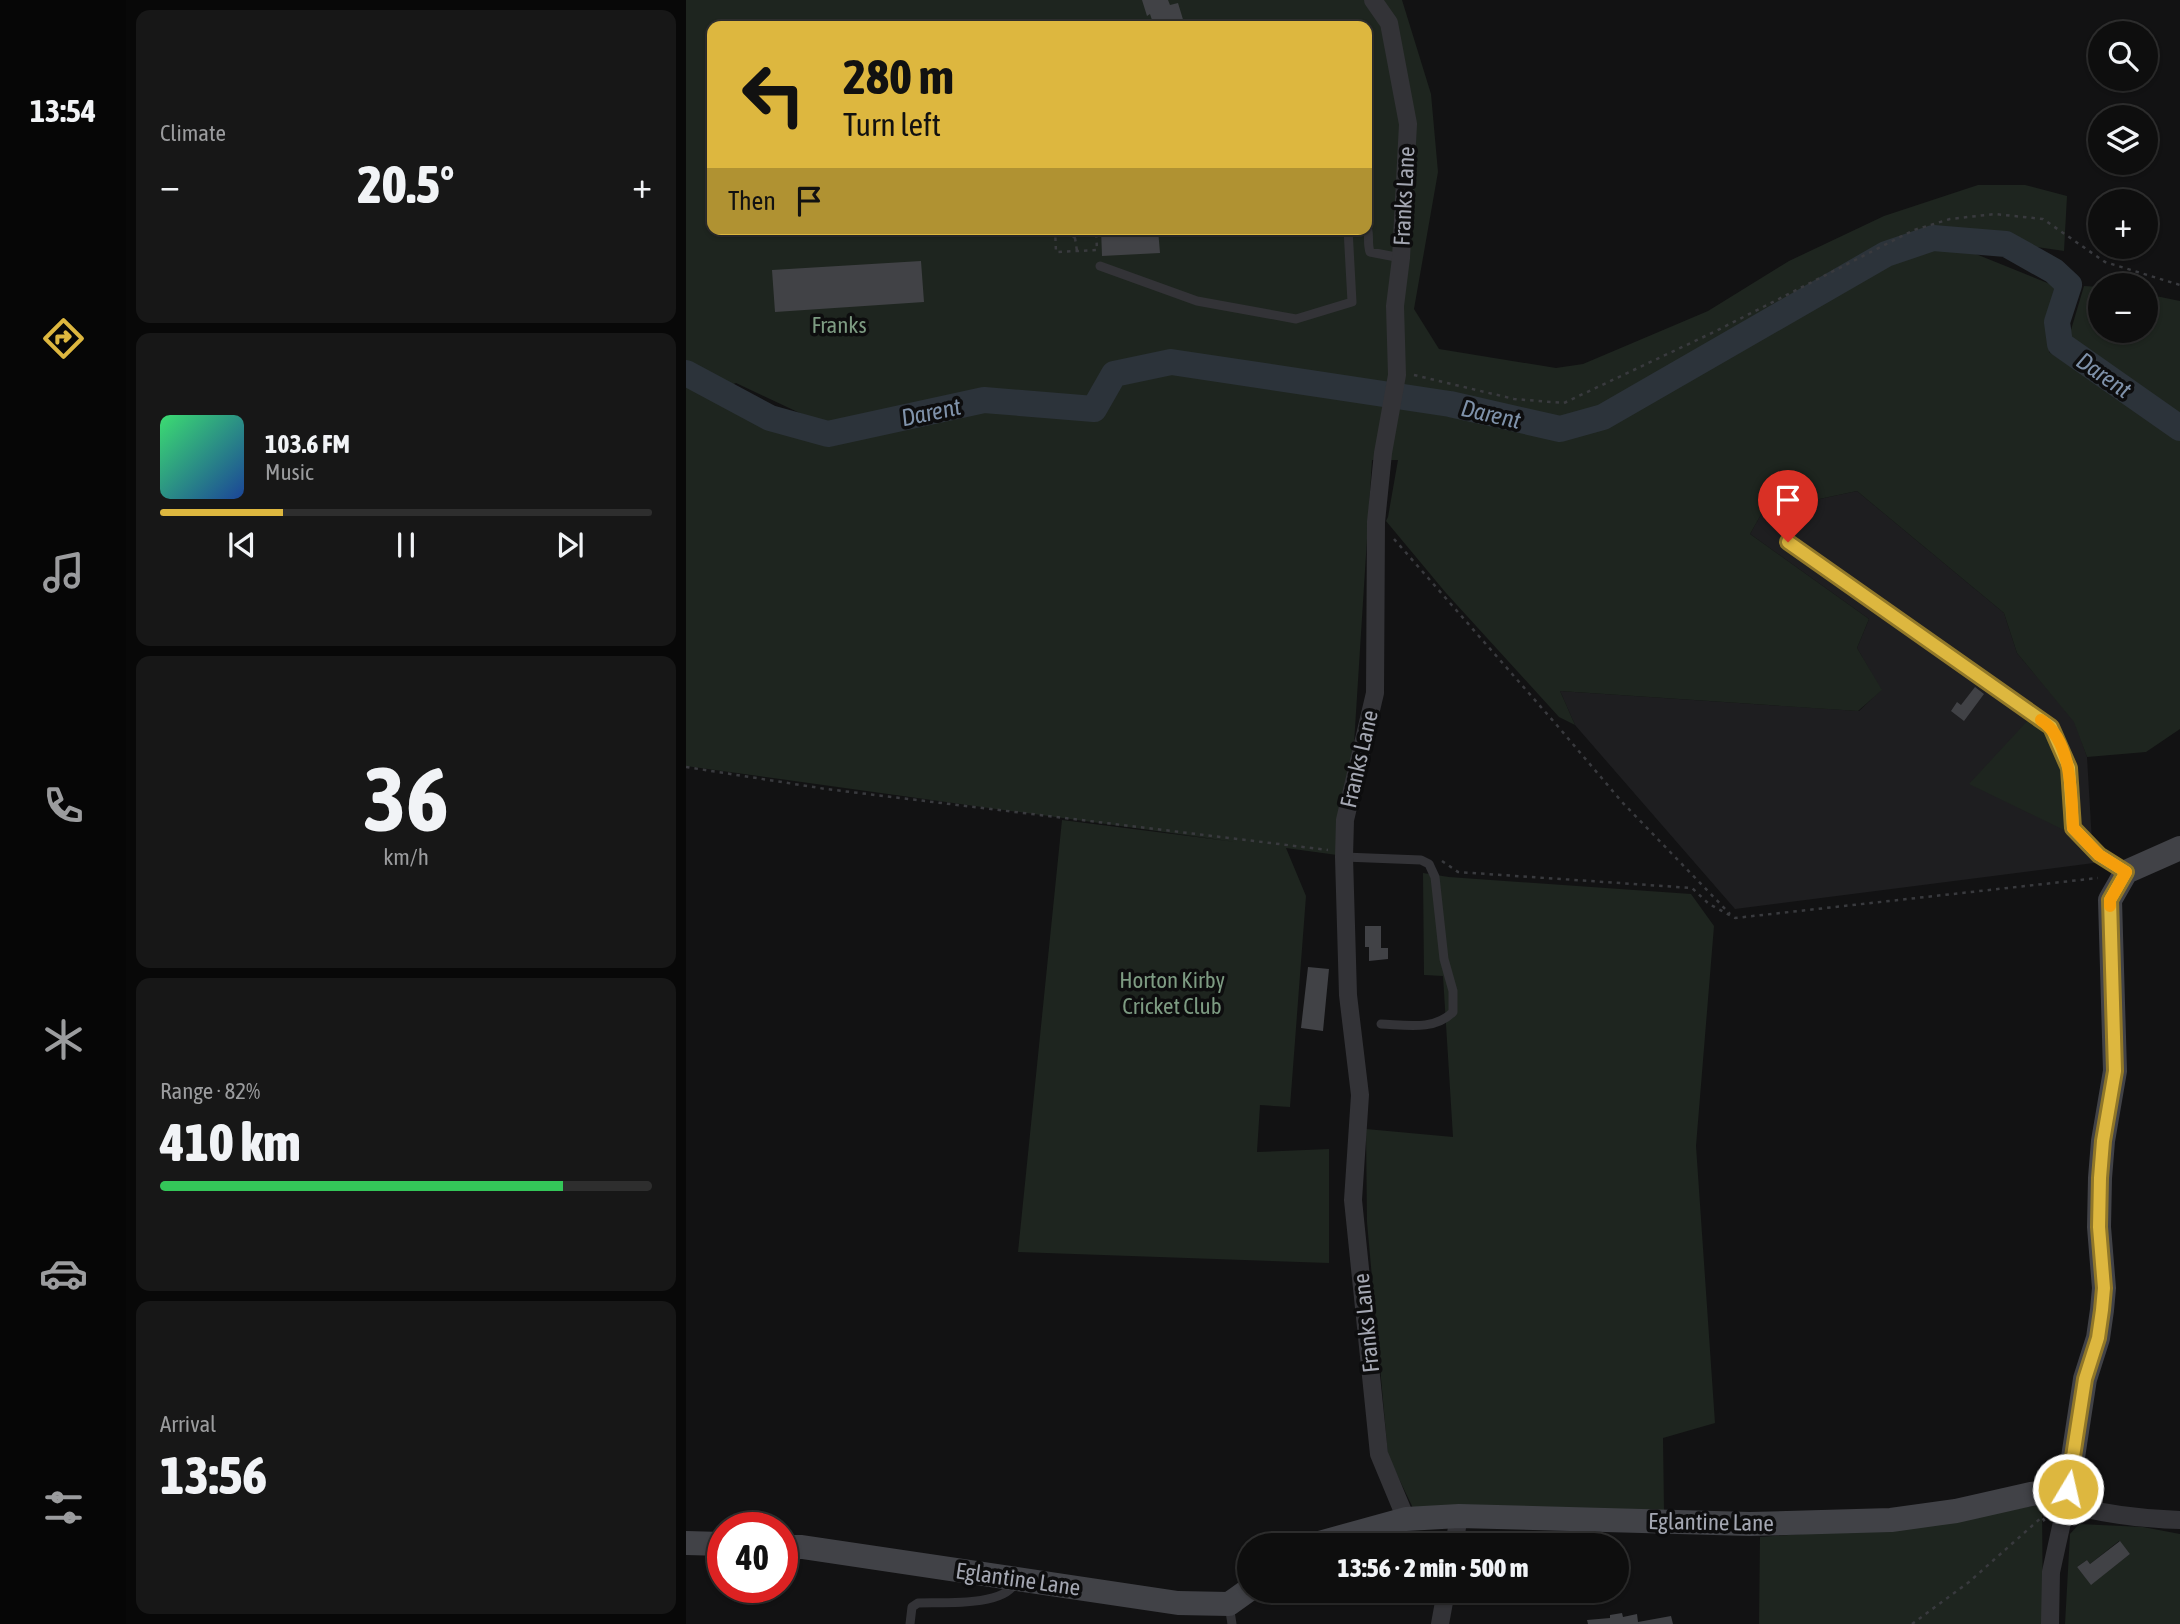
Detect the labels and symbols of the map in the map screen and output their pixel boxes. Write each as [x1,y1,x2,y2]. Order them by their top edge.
street label: Franks Lane [1388,146,1420,246]
park label: Franks [811,312,867,338]
water label: Darent [2072,347,2137,403]
water label: Darent [899,392,963,431]
water label: Darent [1459,394,1524,434]
pin [1758,470,1818,542]
street label: Franks Lane [1335,708,1383,810]
park label: Horton Kirby Cricket Club [1119,967,1225,1019]
street label: Franks Lane [1348,1272,1384,1374]
position arrow [2031,1452,2105,1526]
street label: Eglantine Lane [1648,1508,1774,1536]
speed limit sign: 40 [707,1512,798,1603]
street label: Eglantine Lane [954,1557,1082,1601]

